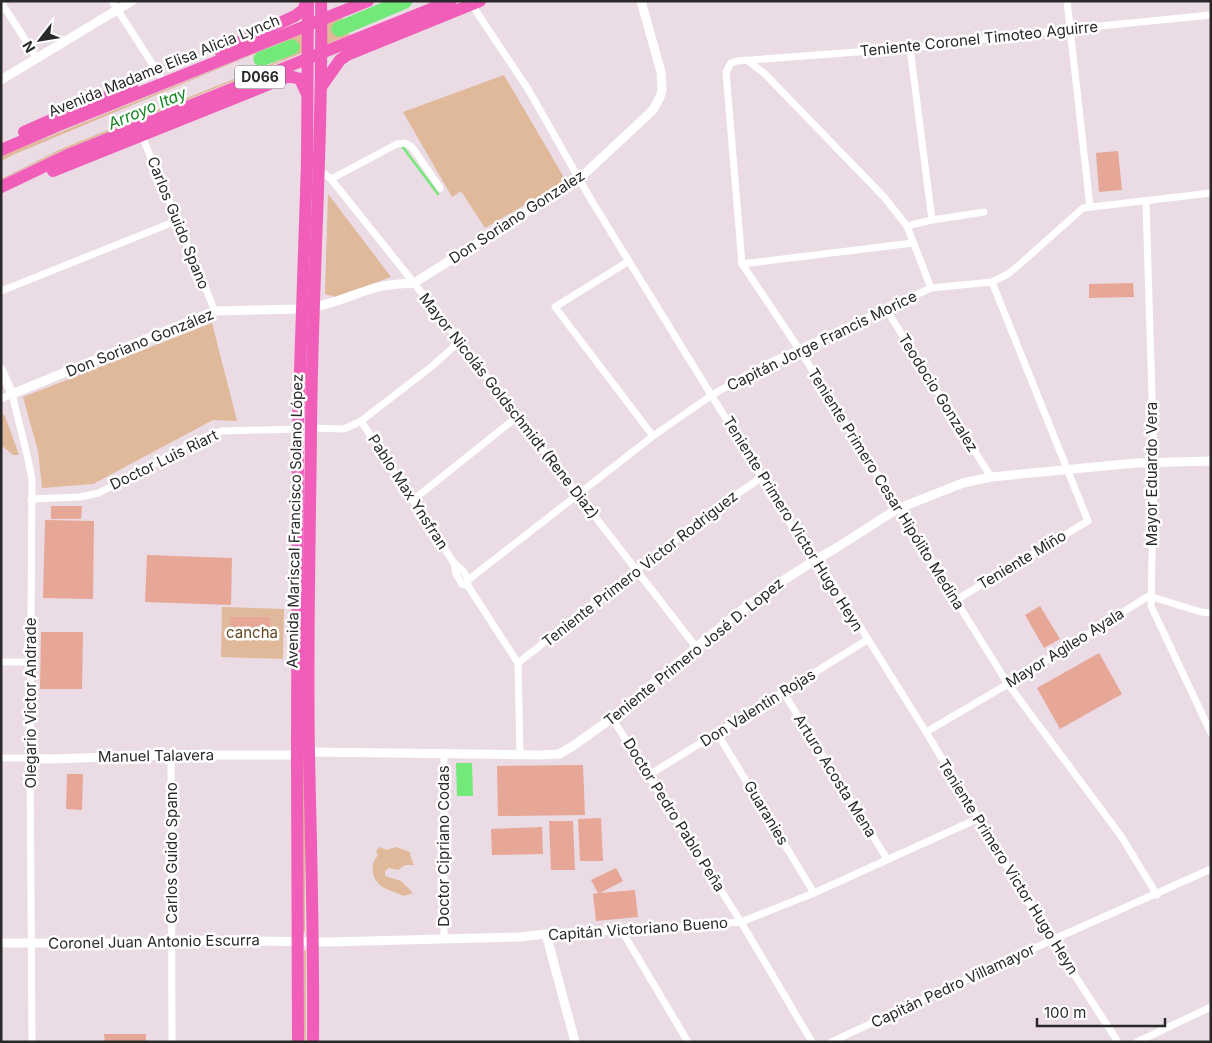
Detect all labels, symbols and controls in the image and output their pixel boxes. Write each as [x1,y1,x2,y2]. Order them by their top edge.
street label: Avenida Madame Elisa Alicia Lynch [45,10,282,121]
north arrow [15,15,65,65]
street label: Teniente Coronel Timoteo Aguirre [859,17,1099,60]
text: N [18,38,38,56]
road number: D066 [235,66,285,88]
water label: Arroyo Itay [104,82,190,134]
street label: Carlos Guido Spano [143,154,214,292]
street label: Don Soriano Gonzalez [445,166,588,268]
street label: Capitán Jorge Francis Morice [724,286,920,395]
street label: Mayor Nicolás Goldschmidt (Rene Diaz) [415,289,603,522]
street label: Don Soriano González [63,304,216,381]
street label: Teodocio Gonzalez [894,330,983,455]
street label: Teniente Primero Cesar Hipólito Medina [804,364,969,613]
street label: Avenida Mariscal Francisco Solano López [282,374,307,668]
street label: Mayor Eduardo Vera [1142,402,1161,546]
street label: Teniente Primero Victor Hugo Heyn [719,413,868,635]
street label: Doctor Luis Riart [107,425,221,494]
street label: Pablo Max Ynsfran [364,431,453,553]
street label: Teniente Primero Victor Rodriguez [538,486,741,651]
street label: Teniente Miño [974,526,1070,593]
street label: Teniente Primero José D. Lopez [600,573,787,730]
street label: Mayor Agileo Ayala [1002,604,1127,692]
street label: Olegario Victor Andrade [21,618,40,788]
park label: cancha [226,623,278,642]
street label: Don Valentin Rojas [697,664,819,751]
street label: Arturo Acosta Mena [790,711,881,841]
street label: Doctor Pedro Pablo Peña [619,734,730,895]
street label: Manuel Talavera [98,745,214,766]
street label: Teniente Primero Victor Hugo Heyn [934,756,1083,978]
street label: Doctor Cipriano Codas [434,765,453,927]
street label: Guaranies [740,777,793,848]
street label: Carlos Guido Spano [162,782,181,924]
street label: Capitán Victoriano Bueno [547,913,729,944]
street label: Coronel Juan Antonio Escurra [48,930,260,953]
street label: Capitán Pedro Villamayor [868,939,1038,1032]
scale bar [1037,996,1164,1028]
text: 100 m [1044,1003,1086,1022]

